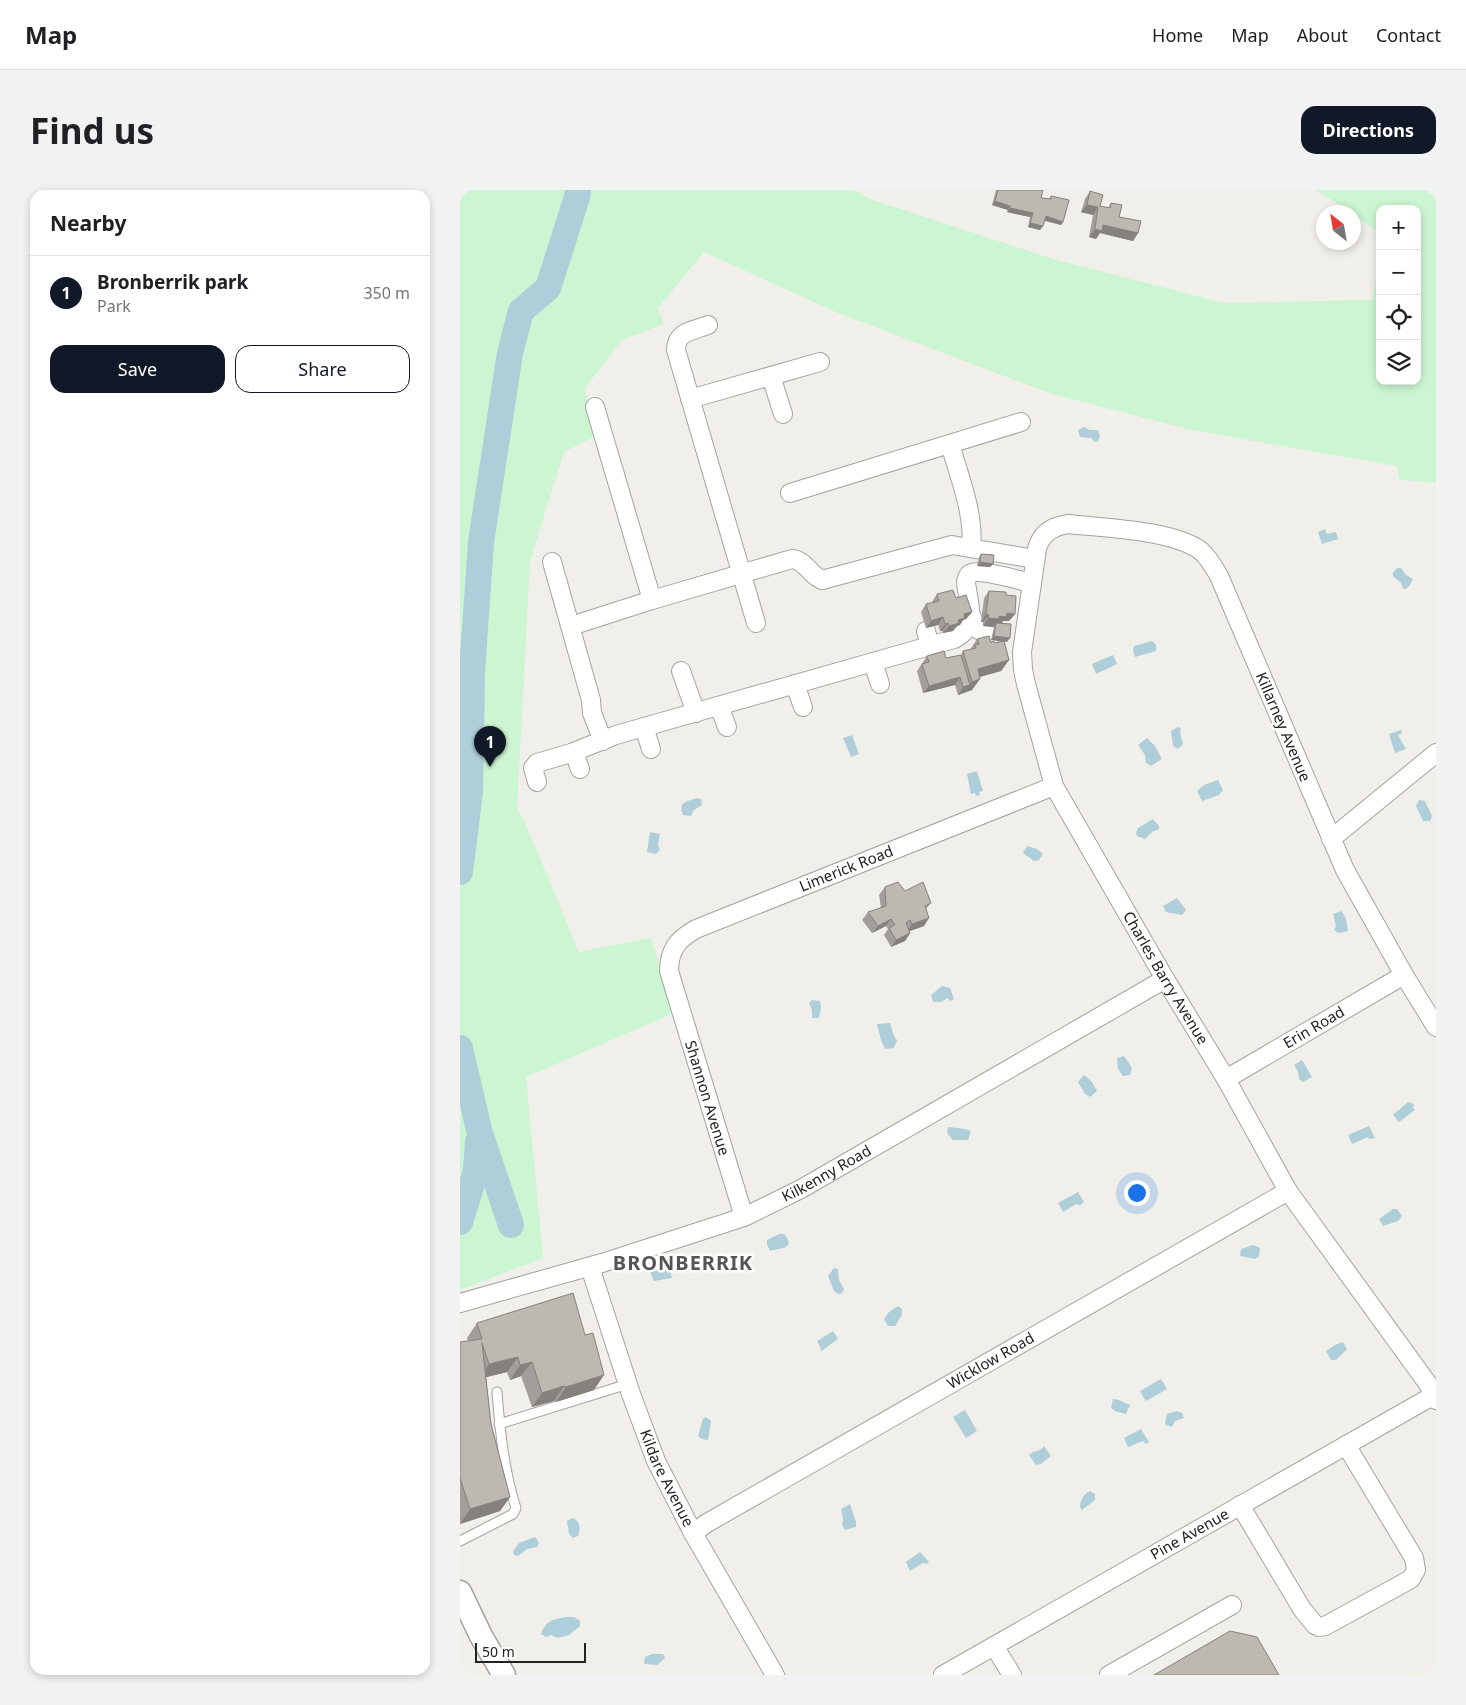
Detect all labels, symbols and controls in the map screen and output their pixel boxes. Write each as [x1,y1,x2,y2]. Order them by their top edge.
text: Map [25,18,77,51]
text: Home [1152,23,1203,47]
text: Map [1231,23,1269,47]
text: About [1297,23,1348,47]
text: Contact [1376,23,1441,47]
button: Directions [1301,106,1436,154]
text: Find us [30,107,154,154]
north arrow [1316,205,1361,250]
map controls [1376,205,1421,385]
button: + [1376,205,1421,250]
text: Nearby [50,209,126,237]
button: − [1376,250,1421,295]
text: Bronberrik park [97,269,248,295]
text: 1 [61,282,71,304]
text: 350 m [363,282,410,304]
text: Park [97,295,131,317]
button: locate [1376,295,1421,340]
button: layers [1376,340,1421,385]
button: Save [50,345,225,393]
button: Share [235,345,410,393]
street label: Killarney Avenue [1252,669,1316,784]
pin: 1 [474,726,506,767]
street label: Limerick Road [796,840,896,896]
street label: Charles Barry Avenue [1119,907,1214,1048]
street label: Erin Road [1279,1001,1348,1052]
street label: Shannon Avenue [681,1038,735,1158]
street label: Kilkenny Road [778,1140,874,1206]
your location [1124,1180,1150,1206]
district label: BRONBERRIK [613,1249,753,1276]
street label: Wicklow Road [943,1327,1038,1393]
street label: Kildare Avenue [636,1426,699,1530]
street label: Pine Avenue [1146,1503,1232,1564]
scale bar [475,1640,586,1663]
text: 50 m [482,1642,515,1661]

